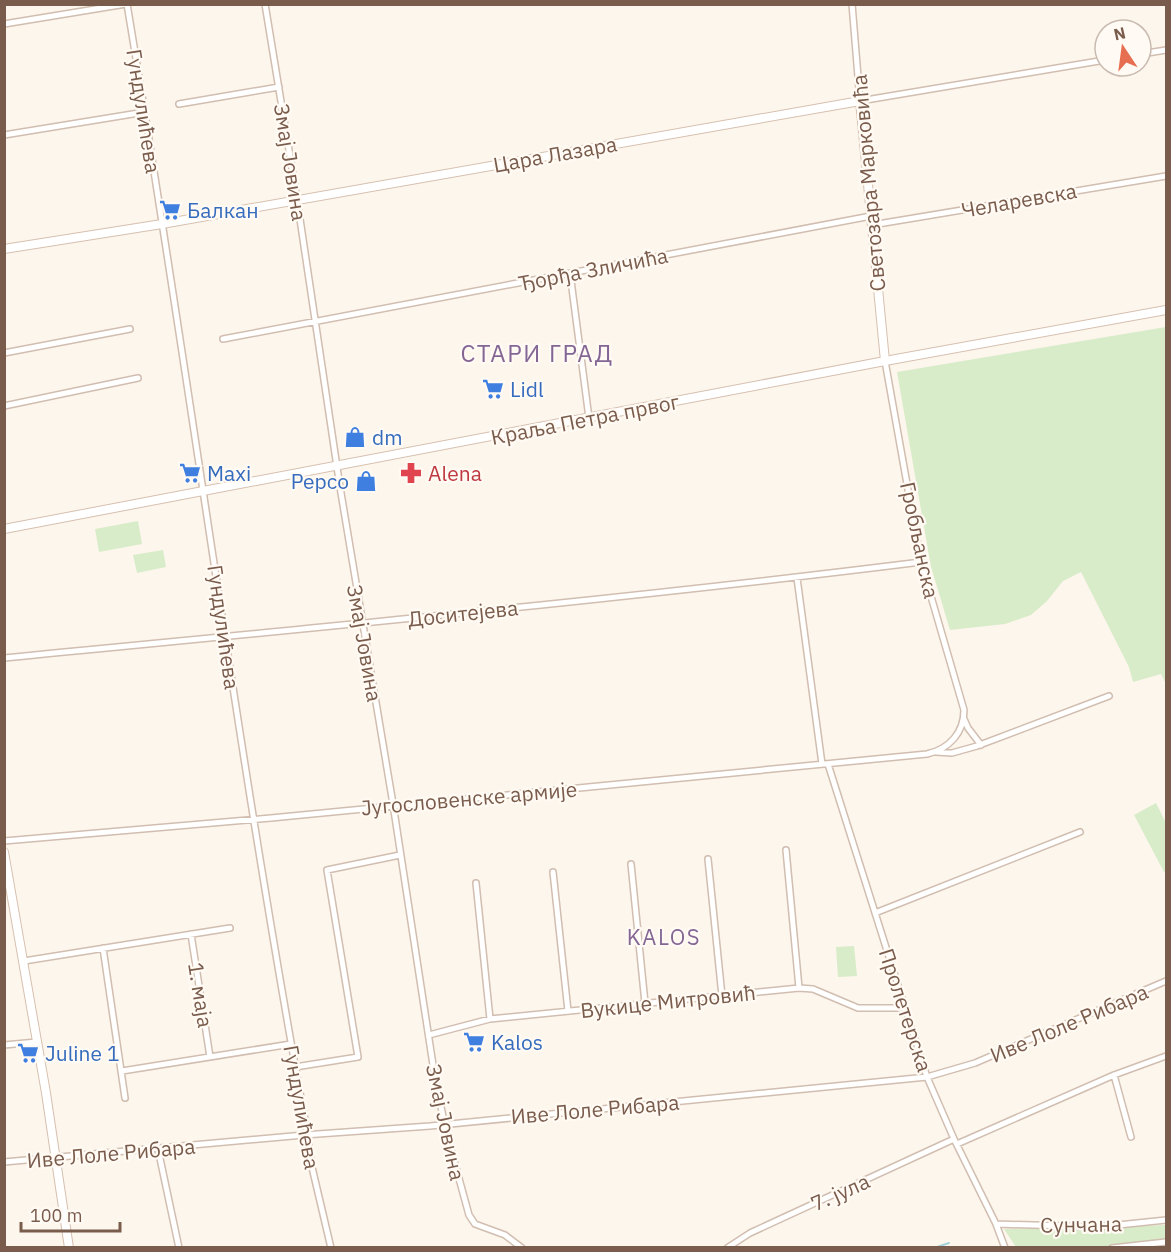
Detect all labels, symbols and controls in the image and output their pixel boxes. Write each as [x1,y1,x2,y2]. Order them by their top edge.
north arrow [1093,18,1153,78]
text: N [1112,22,1128,44]
street label: Гундулићева [120,47,168,175]
street label: Светозара Марковића [845,73,891,293]
street label: Змај Јовина [268,101,314,223]
street label: Цара Лазара [491,129,619,179]
street label: Челаревска [959,176,1079,224]
place label: Балкан [187,196,259,224]
supermarket icon: Балкан [158,198,182,222]
street label: Ђорђа Зличића [516,241,670,297]
district label: СТАРИ ГРАД [460,337,614,369]
place label: Lidl [510,375,544,403]
supermarket icon: Lidl [481,377,505,401]
street label: Краља Петра првог [488,387,682,451]
place label: dm [372,423,403,451]
shop icon: dm [343,425,367,449]
place label: Maxi [207,459,251,487]
place label: Alena [428,459,482,487]
supermarket icon: Maxi [178,461,202,485]
pharmacy icon: Alena [399,461,423,485]
place label: Pepco [291,467,349,495]
shop icon: Pepco [354,469,378,493]
street label: Гробљанска [894,479,946,601]
street label: Гундулићева [201,563,247,691]
street label: Змај Јовина [341,582,389,704]
street label: Доситејева [407,593,519,633]
street label: Југословенске армије [360,775,578,821]
district label: KALOS [627,922,701,951]
street label: Пролетерска [873,945,939,1075]
street label: 1. маја [182,960,220,1030]
street label: Иве Лоле Рибара [986,977,1152,1069]
street label: Вукице Митровић [579,978,757,1024]
place label: Kalos [491,1028,543,1056]
supermarket icon: Kalos [462,1030,486,1054]
place label: Juline 1 [45,1039,120,1067]
supermarket icon: Juline 1 [16,1041,40,1065]
street label: Гундулићева [277,1043,327,1171]
street label: Змај Јовина [420,1061,472,1183]
street label: Иве Лоле Рибара [510,1088,680,1130]
street label: Иве Лоле Рибара [26,1132,196,1174]
street label: 7. јула [806,1167,874,1217]
scale bar [21,1195,120,1233]
text: 100 m [30,1204,82,1227]
street label: Сунчана [1040,1209,1122,1239]

